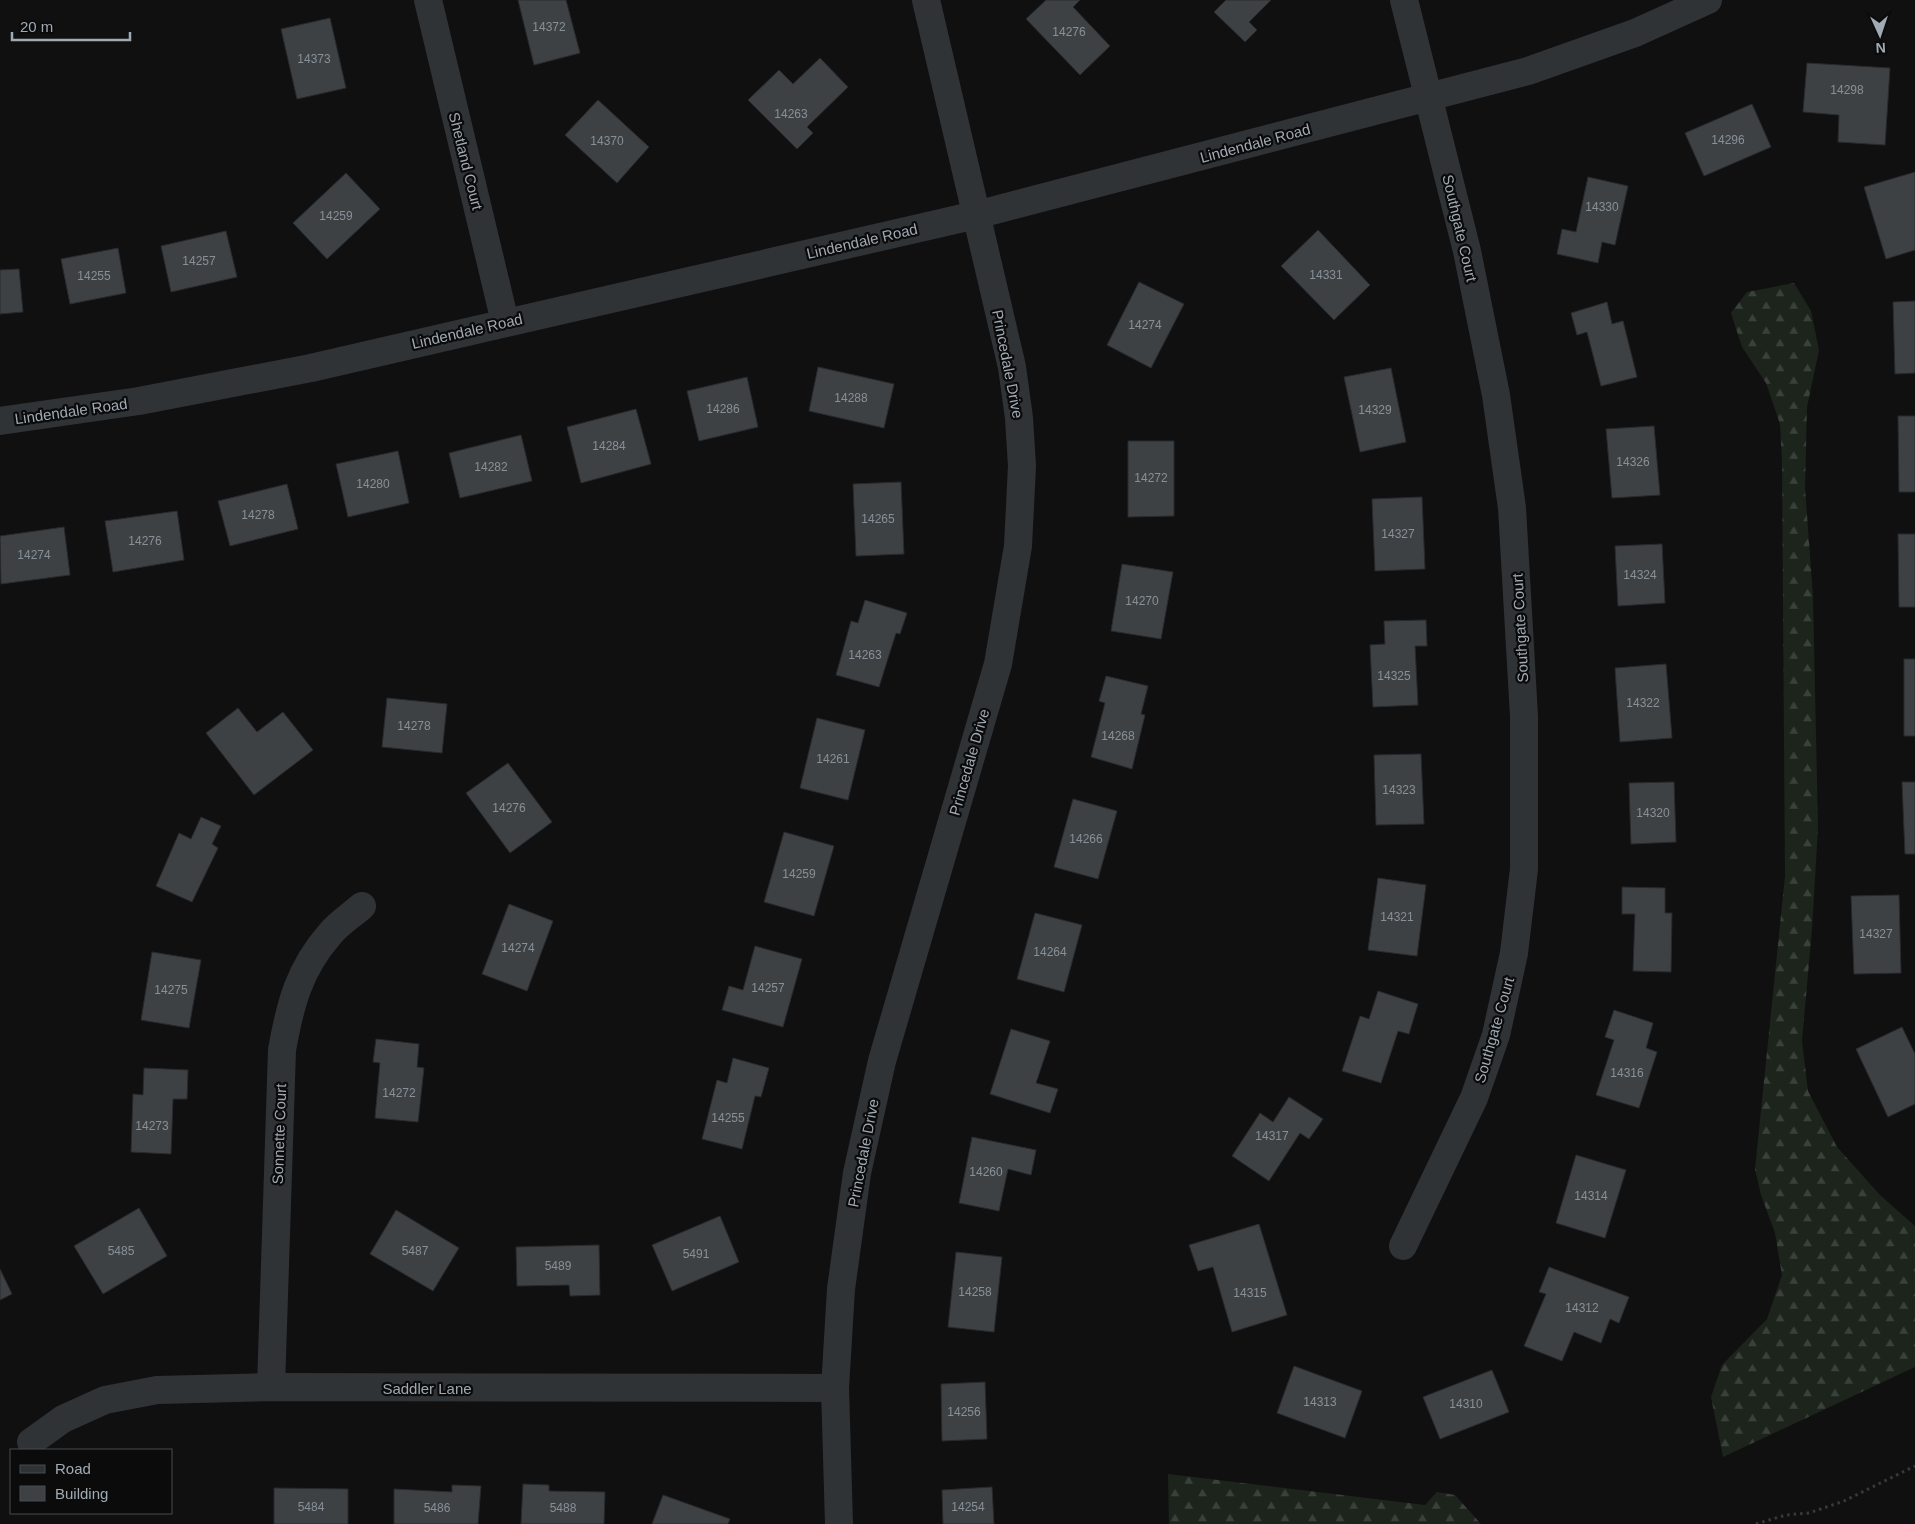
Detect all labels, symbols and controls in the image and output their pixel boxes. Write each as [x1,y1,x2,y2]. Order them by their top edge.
scale bar [12,10,130,42]
north arrow [1855,10,1905,60]
text: 20 m [20,18,53,35]
house number: 14372 [532,20,566,34]
house number: 14276 [1052,25,1086,39]
text: N [1875,40,1886,56]
house number: 14373 [297,52,331,66]
house number: 14298 [1830,83,1864,97]
house number: 14263 [774,107,808,121]
street label: Shetland Court [446,110,487,212]
street label: Lindendale Road [1198,120,1312,166]
house number: 14296 [1711,133,1745,147]
house number: 14370 [590,134,624,148]
street label: Southgate Court [1439,173,1481,284]
house number: 14330 [1585,200,1619,214]
house number: 14259 [319,209,353,223]
street label: Lindendale Road [805,220,919,262]
house number: 14257 [182,254,216,268]
house number: 14331 [1309,268,1343,282]
house number: 14255 [77,269,111,283]
street label: Princedale Drive [989,308,1027,420]
street label: Lindendale Road [410,310,524,352]
house number: 14274 [1128,318,1162,332]
house number: 14288 [834,391,868,405]
street label: Lindendale Road [14,395,128,427]
house number: 14286 [706,402,740,416]
house number: 14329 [1358,403,1392,417]
house number: 14284 [592,439,626,453]
house number: 14326 [1616,455,1650,469]
house number: 14282 [474,460,508,474]
house number: 14272 [1134,471,1168,485]
house number: 14280 [356,477,390,491]
house number: 14278 [241,508,275,522]
house number: 14265 [861,512,895,526]
house number: 14327 [1381,527,1415,541]
house number: 14276 [128,534,162,548]
house number: 14274 [17,548,51,562]
house number: 14324 [1623,568,1657,582]
street label: Southgate Court [1509,572,1531,683]
house number: 14270 [1125,594,1159,608]
house number: 14263 [848,648,882,662]
house number: 14325 [1377,669,1411,683]
house number: 14322 [1626,696,1660,710]
street label: Princedale Drive [946,707,992,817]
house number: 14278 [397,719,431,733]
house number: 14268 [1101,729,1135,743]
house number: 14261 [816,752,850,766]
house number: 14323 [1382,783,1416,797]
house number: 14276 [492,801,526,815]
house number: 14320 [1636,806,1670,820]
house number: 14266 [1069,832,1103,846]
house number: 14259 [782,867,816,881]
house number: 14321 [1380,910,1414,924]
house number: 14327 [1859,927,1893,941]
house number: 14274 [501,941,535,955]
house number: 14264 [1033,945,1067,959]
street label: Southgate Court [1471,974,1517,1085]
house number: 14257 [751,981,785,995]
house number: 14275 [154,983,188,997]
house number: 14316 [1610,1066,1644,1080]
street label: Sonnette Court [269,1082,289,1185]
house number: 14272 [382,1086,416,1100]
street label: Princedale Drive [844,1097,882,1209]
house number: 14255 [711,1111,745,1125]
house number: 14273 [135,1119,169,1133]
house number: 14317 [1255,1129,1289,1143]
house number: 14260 [969,1165,1003,1179]
house number: 14314 [1574,1189,1608,1203]
house number: 5485 [108,1244,135,1258]
house number: 5487 [402,1244,429,1258]
house number: 5491 [683,1247,710,1261]
house number: 5489 [545,1259,572,1273]
house number: 14258 [958,1285,992,1299]
house number: 14315 [1233,1286,1267,1300]
house number: 14312 [1565,1301,1599,1315]
street label: Saddler Lane [382,1380,472,1397]
house number: 14313 [1303,1395,1337,1409]
house number: 14310 [1449,1397,1483,1411]
house number: 14256 [947,1405,981,1419]
legend [10,1449,172,1514]
text: Road [55,1460,91,1477]
text: Building [55,1485,108,1502]
house number: 5484 [298,1500,325,1514]
house number: 14254 [951,1500,985,1514]
house number: 5486 [424,1501,451,1515]
house number: 5488 [550,1501,577,1515]

